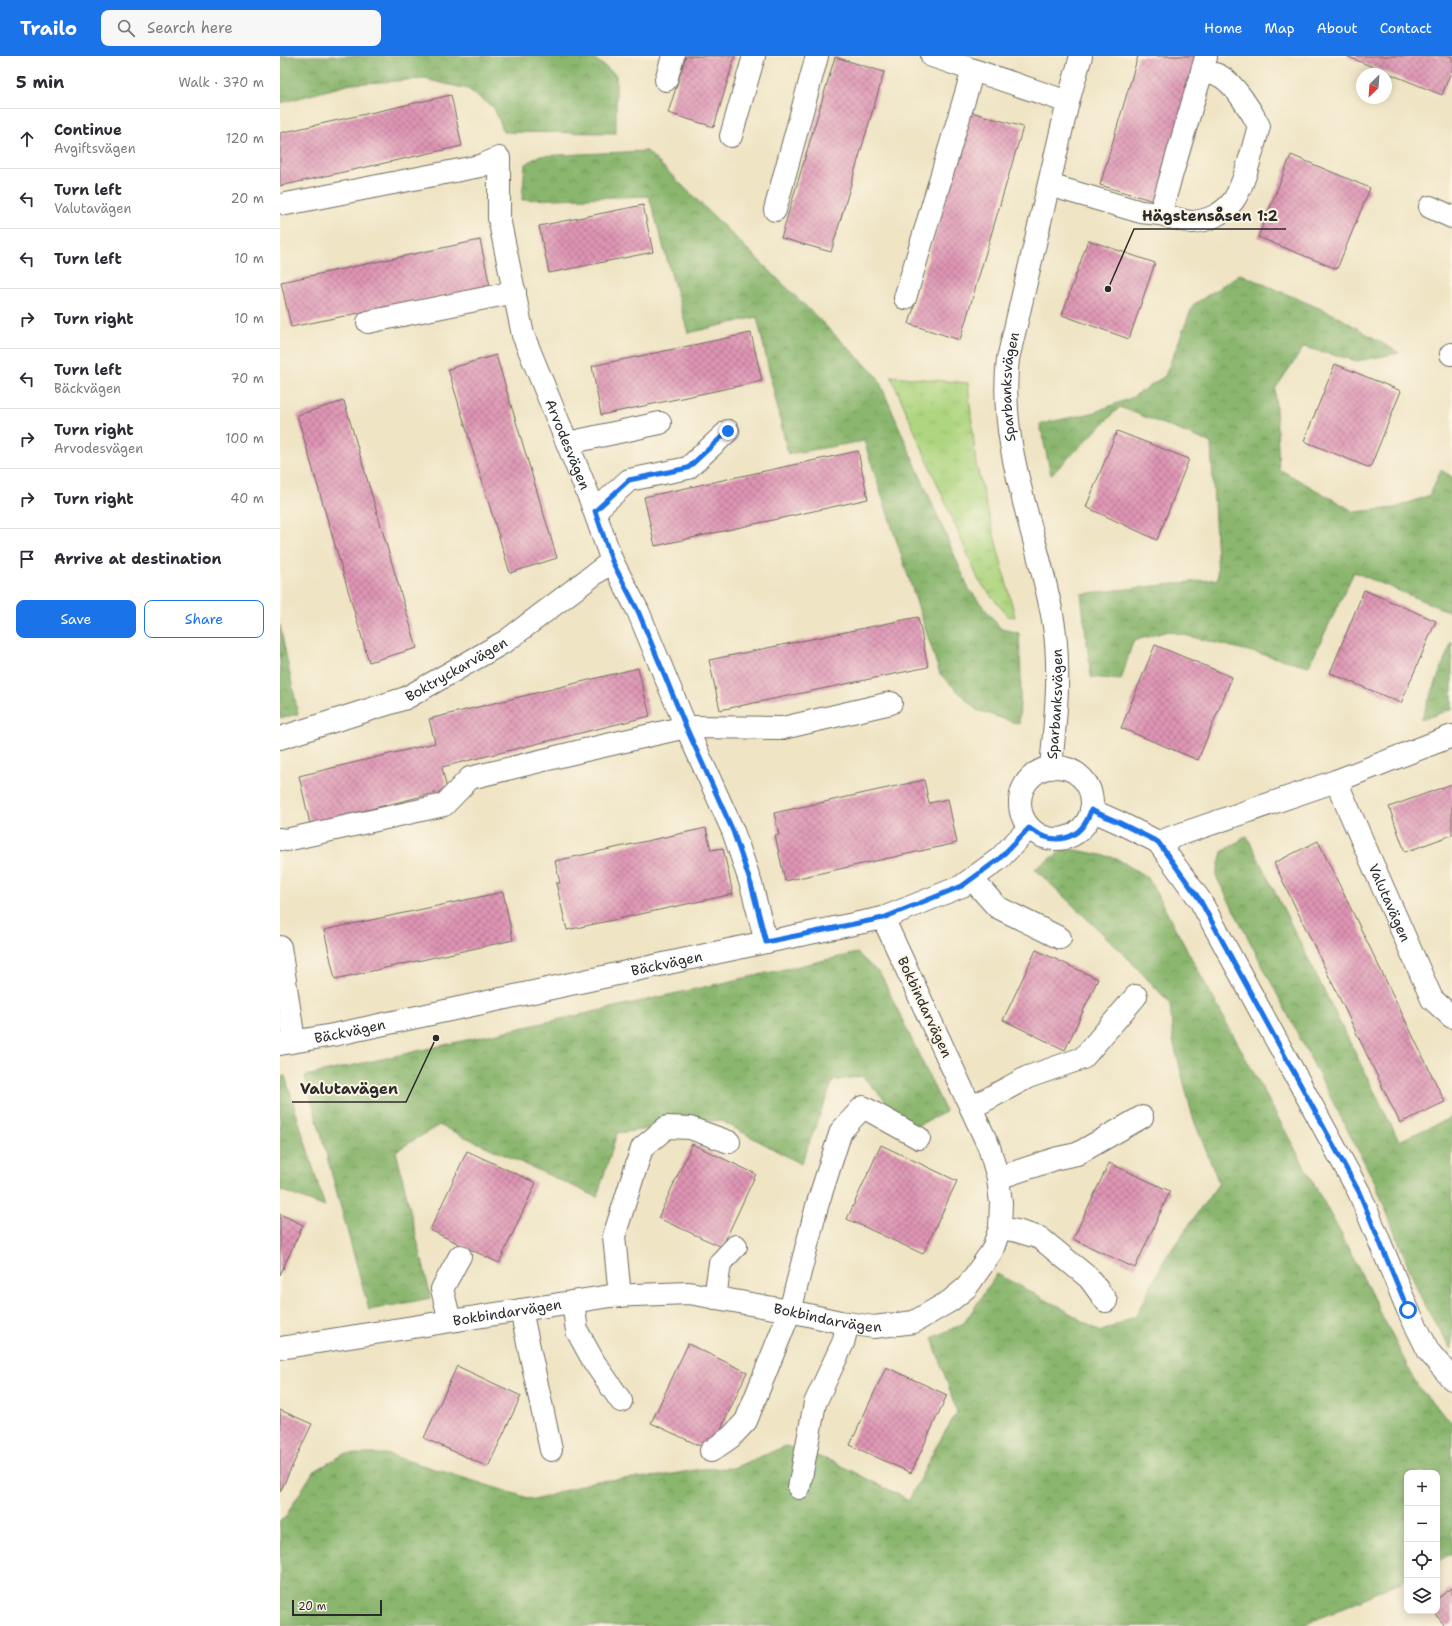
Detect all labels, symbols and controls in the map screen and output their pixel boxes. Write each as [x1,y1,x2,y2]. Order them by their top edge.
search box [101,10,381,46]
text: Trailo [20,16,77,41]
icon: search [115,17,137,39]
text: Search here [147,18,233,38]
text: Home [1204,19,1243,37]
text: Map [1265,19,1295,37]
text: About [1317,19,1358,37]
text: Contact [1380,19,1432,37]
north arrow [1356,68,1392,104]
text: 5 min [16,71,64,93]
text: Walk · 370 m [179,74,264,91]
text: Continue [54,120,122,140]
icon: ahead [16,128,38,150]
text: 120 m [226,130,264,147]
text: Avgiftsvägen [54,140,136,157]
text: Turn left [54,180,122,200]
icon: left [16,188,38,210]
text: 20 m [231,190,264,207]
text: Valutavägen [54,200,131,217]
callout: Hägstensåsen 1:2 [1134,202,1286,229]
text: Hägstensåsen 1:2 [1142,206,1279,226]
icon: left [16,248,38,270]
text: Turn left [54,249,122,269]
text: 10 m [234,250,264,267]
icon: right [16,308,38,330]
text: Turn right [54,309,134,329]
text: 10 m [234,310,264,327]
street label: Sparbanksvägen [997,330,1023,443]
text: Turn left [54,360,122,380]
icon: left [16,368,38,390]
text: 70 m [230,370,264,387]
text: Bäckvägen [54,380,121,397]
street label: Arvodesvägen [541,397,594,493]
text: Turn right [54,420,134,440]
route end [719,422,737,440]
icon: right [16,428,38,450]
text: 100 m [225,430,264,447]
text: Arvodesvägen [54,440,143,457]
icon: right [16,488,38,510]
text: Turn right [54,489,134,509]
text: 40 m [230,490,264,507]
icon: arrive [16,548,38,570]
text: Arrive at destination [54,549,222,569]
button: Save [16,600,136,638]
button: Share [144,600,264,638]
street label: Boktryckarvägen [402,633,511,706]
street label: Sparbanksvägen [1043,648,1066,760]
street label: Valutavägen [1365,861,1415,945]
street label: Bäckvägen [629,947,704,980]
street label: Bokbindarvägen [894,954,956,1061]
street label: Bäckvägen [313,1015,388,1047]
callout: Valutavägen [292,1075,406,1102]
text: Valutavägen [300,1079,398,1099]
street label: Bokbindarvägen [452,1295,563,1330]
street label: Bokbindarvägen [772,1299,883,1336]
route start [1399,1301,1417,1319]
map controls [1404,1470,1440,1614]
button: + [1404,1470,1440,1506]
button: − [1404,1506,1440,1542]
button: locate [1404,1542,1440,1578]
button: layers [1404,1578,1440,1614]
scale bar [292,1598,382,1617]
text: 20 m [298,1599,326,1614]

